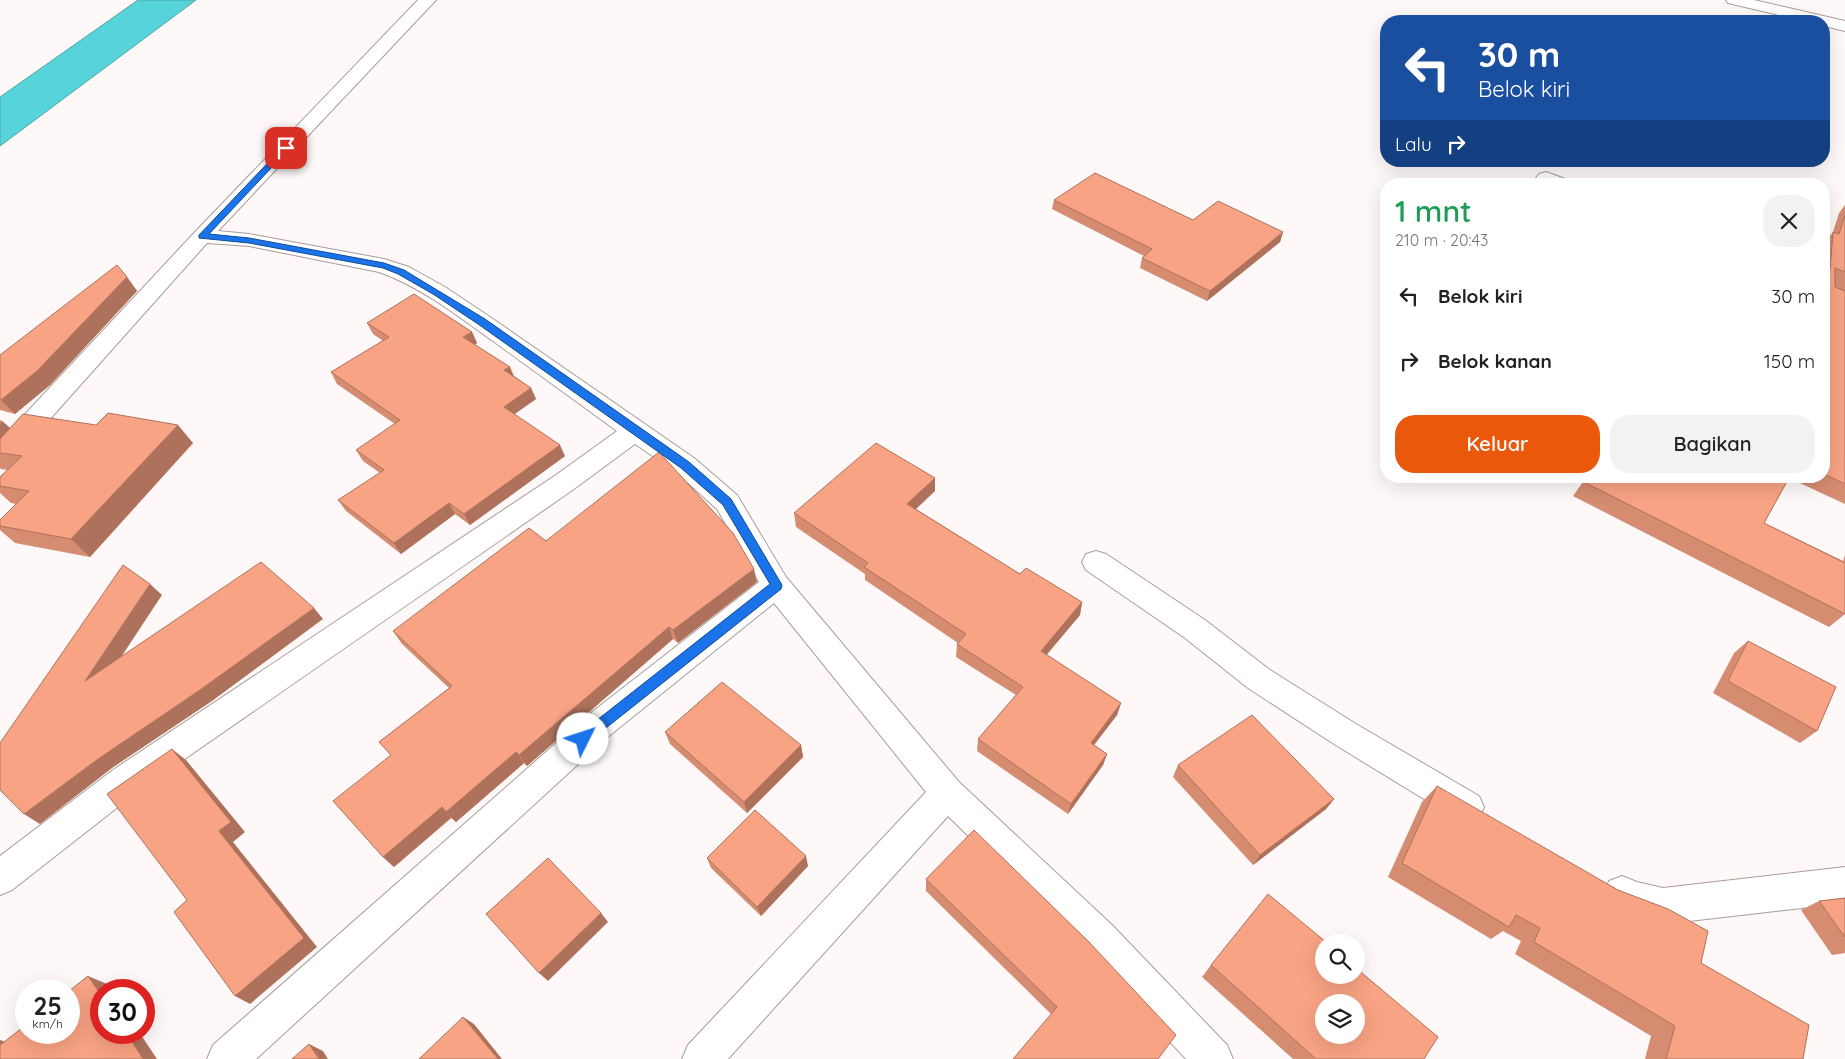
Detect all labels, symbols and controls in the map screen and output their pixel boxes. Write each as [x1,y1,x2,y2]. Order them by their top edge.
text: 30 m [1478,32,1560,76]
icon: left [1395,35,1460,100]
text: Belok kiri [1478,75,1570,103]
pin [265,127,307,169]
icon: right [1442,130,1470,158]
text: Lalu [1395,132,1432,156]
icon: arrive [272,134,300,162]
text: 1 mnt [1395,192,1472,230]
button: close [1763,195,1815,247]
text: 210 m · 20:43 [1395,230,1488,250]
icon: left [1395,282,1423,310]
text: Belok kiri [1438,284,1523,308]
text: 30 m [1771,284,1815,308]
icon: right [1395,347,1423,375]
text: Belok kanan [1438,349,1552,373]
text: 150 m [1764,349,1815,373]
button: Keluar [1395,415,1600,473]
button: Bagikan [1610,415,1815,473]
position arrow [556,712,608,764]
map controls [1315,934,1365,1044]
button: search [1315,934,1365,984]
speed limit sign: 30 [90,979,155,1044]
text: 25 [33,990,62,1021]
button: layers [1315,994,1365,1044]
text: km/h [32,1016,63,1031]

